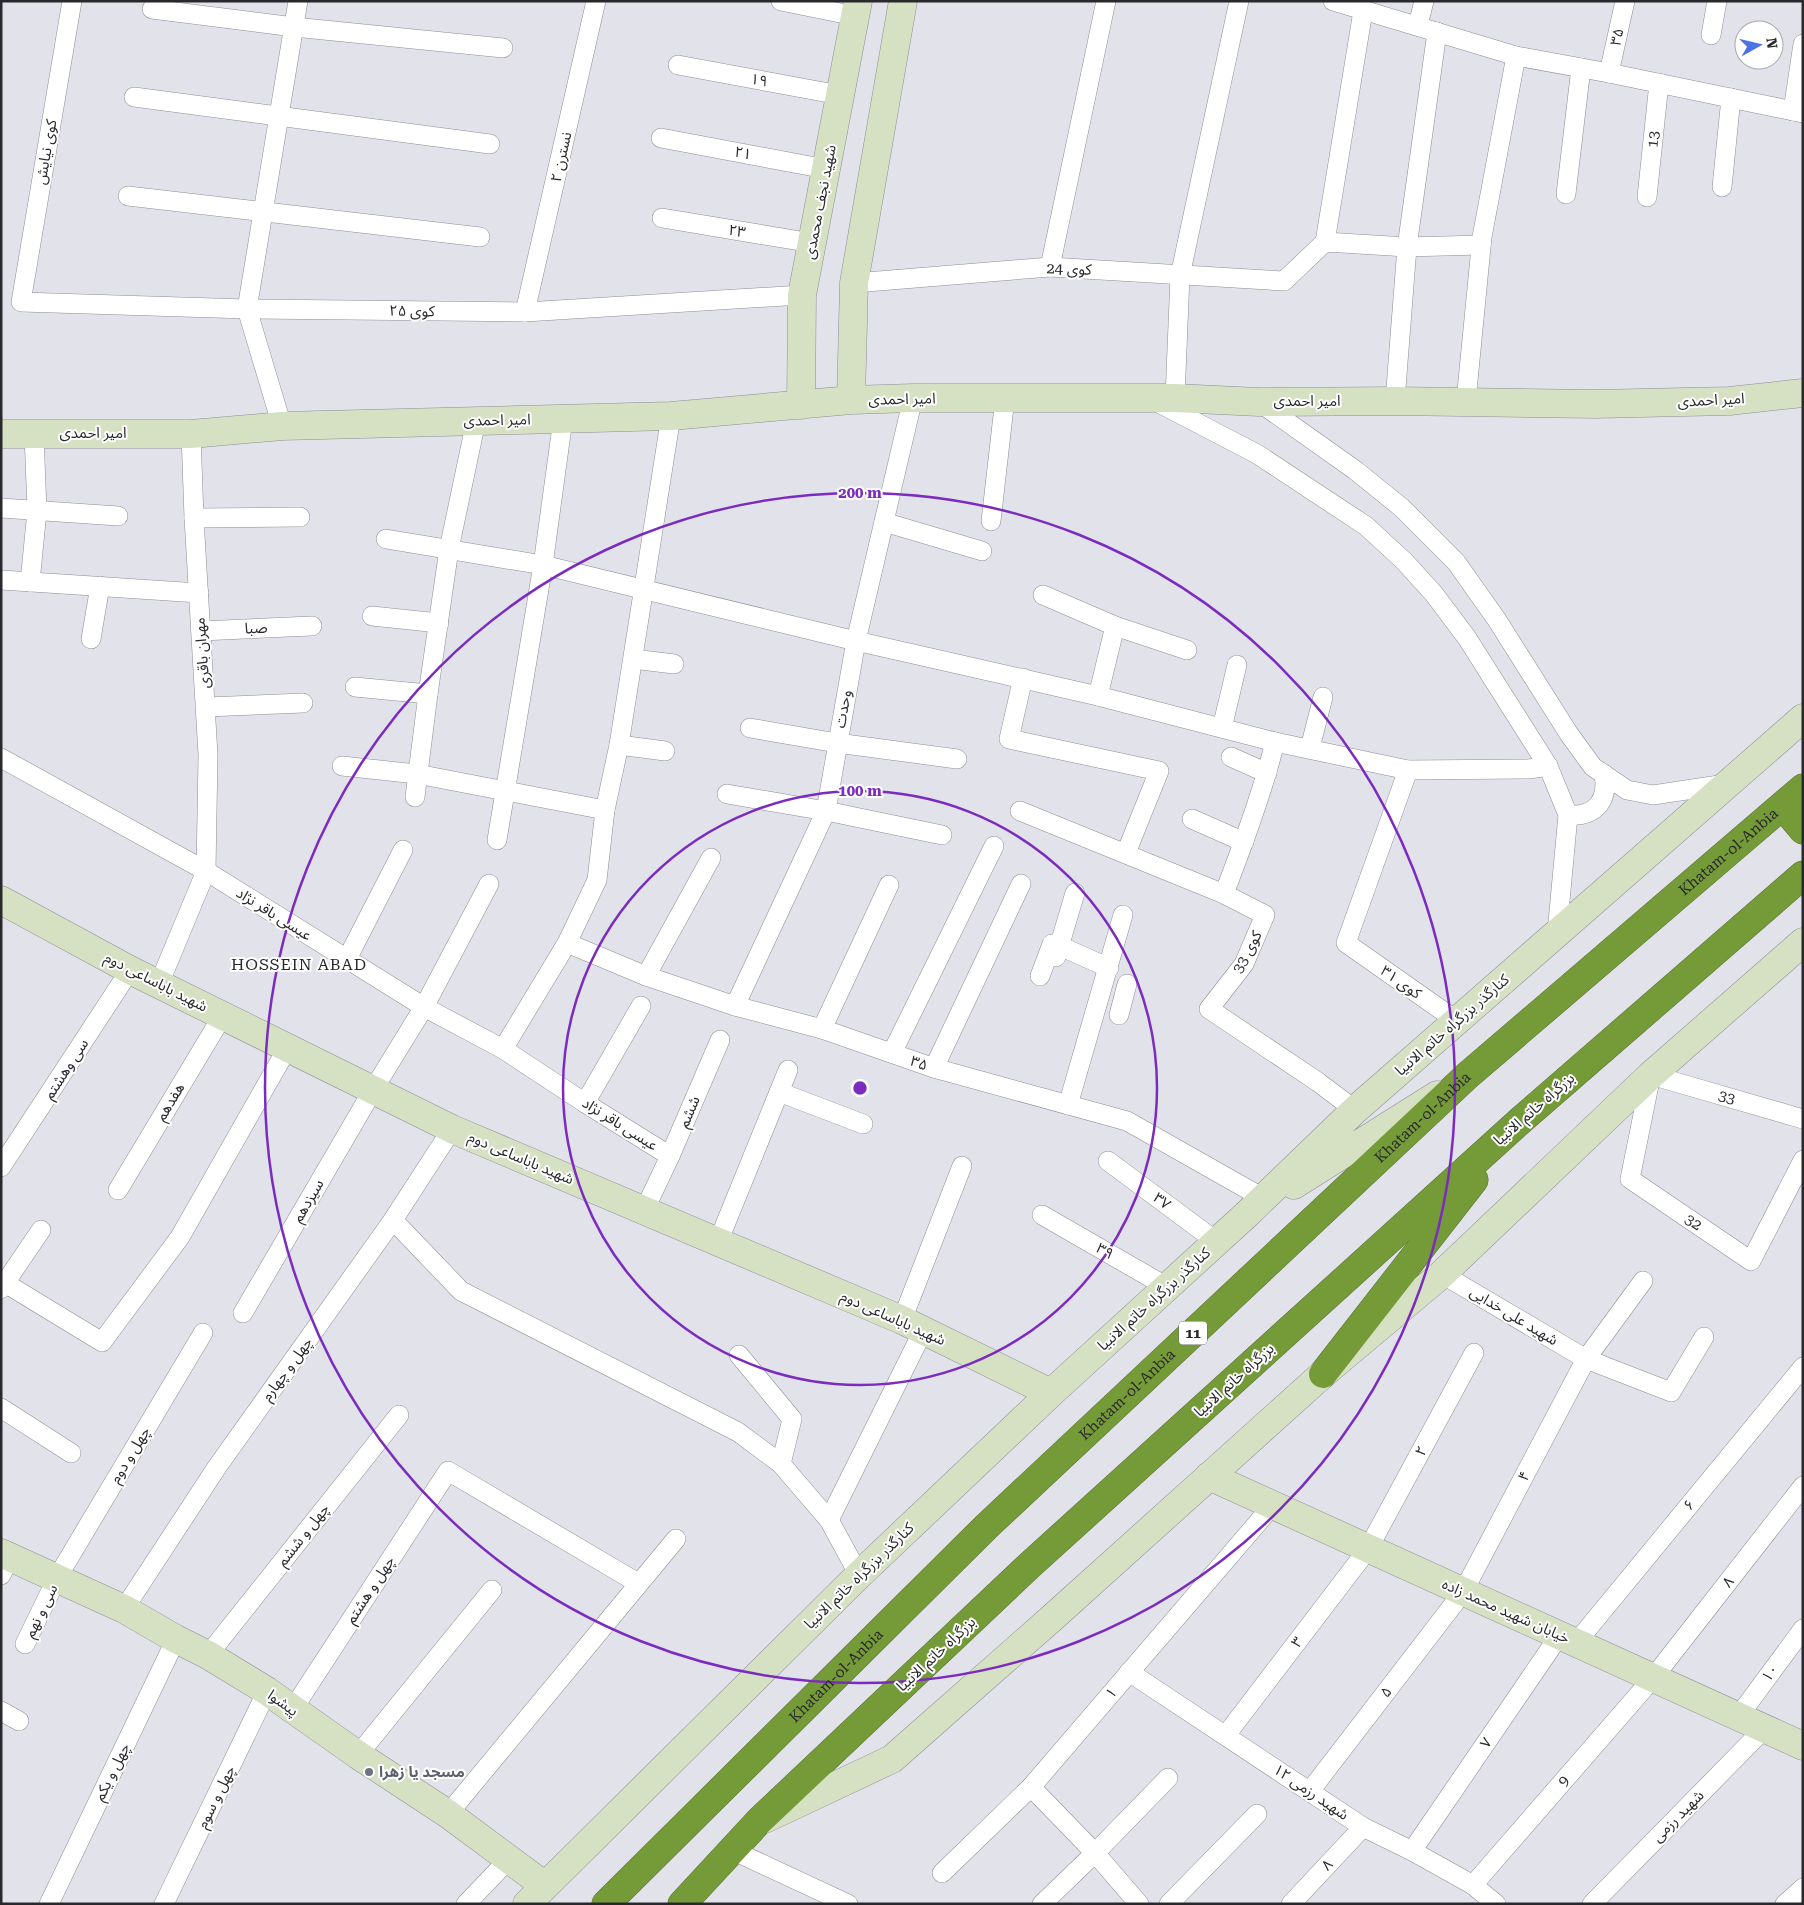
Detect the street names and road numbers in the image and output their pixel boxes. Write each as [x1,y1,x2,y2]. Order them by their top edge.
street label: ۳۵ [1606,27,1628,47]
street label: ۱۹ [749,70,769,90]
street label: کوی نیایش [31,117,61,186]
street label: نسترن ۲ [546,130,576,184]
street label: 13 [1643,130,1663,149]
street label: ۲۱ [733,143,753,163]
street label: شهید نجف محمدی [800,143,840,261]
street label: ۲۳ [727,221,747,241]
street label: کوی 24 [1046,259,1093,279]
street label: کوی ۲۵ [389,302,436,320]
street label: امیر احمدی [868,389,936,409]
street label: امیر احمدی [1677,389,1745,411]
street label: امیر احمدی [1273,392,1341,410]
street label: امیر احمدی [463,410,531,430]
street label: امیر احمدی [59,424,127,442]
street label: مهران باقری [191,617,213,689]
street label: صبا [244,619,268,637]
street label: وحدت [831,689,855,729]
street label: Khatam-ol-Anbia [1675,804,1782,899]
street label: عیسی باقر نژاد [233,884,316,945]
street label: کوی 33 [1228,927,1266,976]
street label: شهید باباساعی دوم [101,948,211,1018]
street label: کوی ۳۱ [1377,962,1426,1003]
street label: کنارگذر بزرگراه خاتم الانبیا [1391,970,1515,1081]
street label: سی وهشتم [40,1035,94,1104]
street label: ۳۵ [908,1052,930,1074]
street label: Khatam-ol-Anbia [1371,1068,1474,1167]
street label: بزرگراه خاتم الانبیا [1490,1069,1579,1151]
street label: هفدهم [152,1080,190,1125]
street label: 33 [1716,1086,1738,1108]
street label: ششم [674,1093,706,1131]
street label: عیسی باقر نژاد [579,1094,662,1155]
street label: شهید باباساعی دوم [465,1128,577,1190]
street label: سیزدهم [288,1176,329,1227]
street label: ۳۷ [1150,1189,1175,1214]
street label: 32 [1681,1210,1705,1234]
street label: ۳۹ [1093,1239,1117,1263]
street label: کنارگذر بزرگراه خاتم الانبیا [1094,1243,1216,1356]
street label: شهید علی خدایی [1467,1283,1561,1349]
street label: شهید باباساعی دوم [837,1287,949,1351]
road number: 11 [1179,1322,1207,1345]
street label: چهل و چهارم [258,1333,318,1406]
street label: بزرگراه خاتم الانبیا [1190,1339,1279,1422]
street label: Khatam-ol-Anbia [1076,1345,1179,1444]
street label: چهل و دوم [106,1423,156,1488]
street label: ۲ [1411,1443,1431,1459]
street label: ۴ [1514,1468,1534,1484]
street label: ۶ [1679,1496,1699,1514]
street label: چهل و ششم [273,1500,335,1571]
street label: کنارگذر بزرگراه خاتم الانبیا [800,1518,920,1634]
street label: چهل و هشتم [341,1553,400,1628]
street label: ۸ [1718,1573,1738,1591]
street label: خیابان شهید محمد زاده [1439,1575,1573,1647]
street label: سی و نهم [20,1581,64,1642]
street label: بزرگراه خاتم الانبیا [893,1613,981,1697]
street label: Khatam-ol-Anbia [785,1625,887,1726]
street label: ۳ [1287,1633,1307,1651]
street label: ۱۰ [1758,1661,1782,1685]
street label: ۵ [1376,1683,1396,1701]
street label: ۱ [1101,1684,1121,1702]
street label: پیشوا [263,1686,302,1721]
street label: ۷ [1476,1734,1496,1752]
street label: چهل و یکم [90,1740,136,1805]
street label: شهید رزمی ۱۲ [1270,1760,1352,1824]
street label: چهل و سوم [193,1762,241,1832]
street label: 9 [1554,1772,1573,1790]
street label: شهید رزمی [1648,1786,1708,1846]
street label: ۸ [1317,1855,1337,1874]

